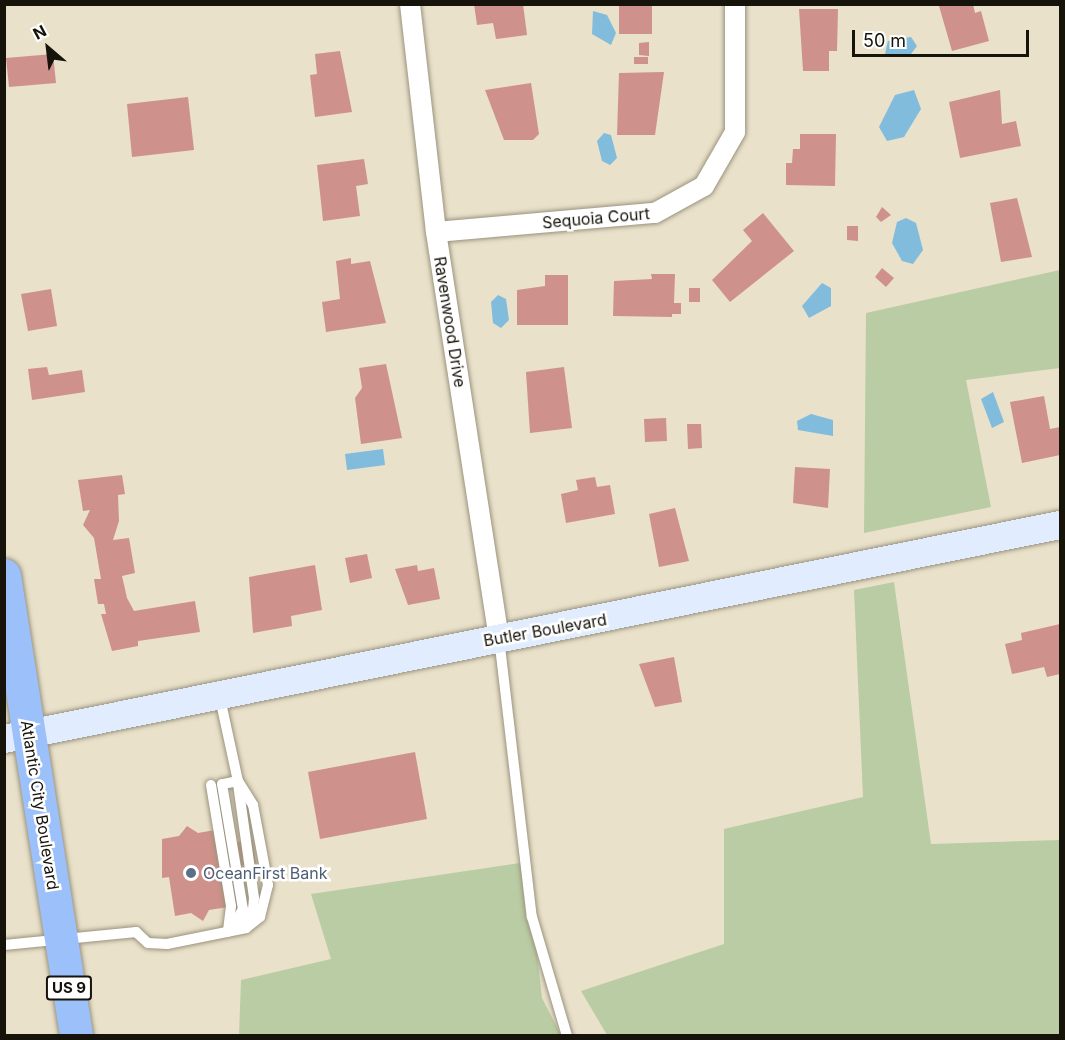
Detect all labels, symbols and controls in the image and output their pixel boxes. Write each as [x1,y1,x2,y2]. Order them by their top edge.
north arrow [18,18,78,78]
scale bar [855,18,1032,56]
text: N [29,20,50,44]
text: 50 m [863,30,906,51]
street label: Sequoia Court [541,204,651,232]
street label: Ravenwood Drive [430,255,470,389]
street label: Butler Boulevard [482,610,608,650]
street label: Atlantic City Boulevard [17,719,63,891]
place label: OceanFirst Bank [203,863,328,883]
marker: OceanFirst Bank [184,866,198,880]
road number: US 9 [45,976,93,1000]

